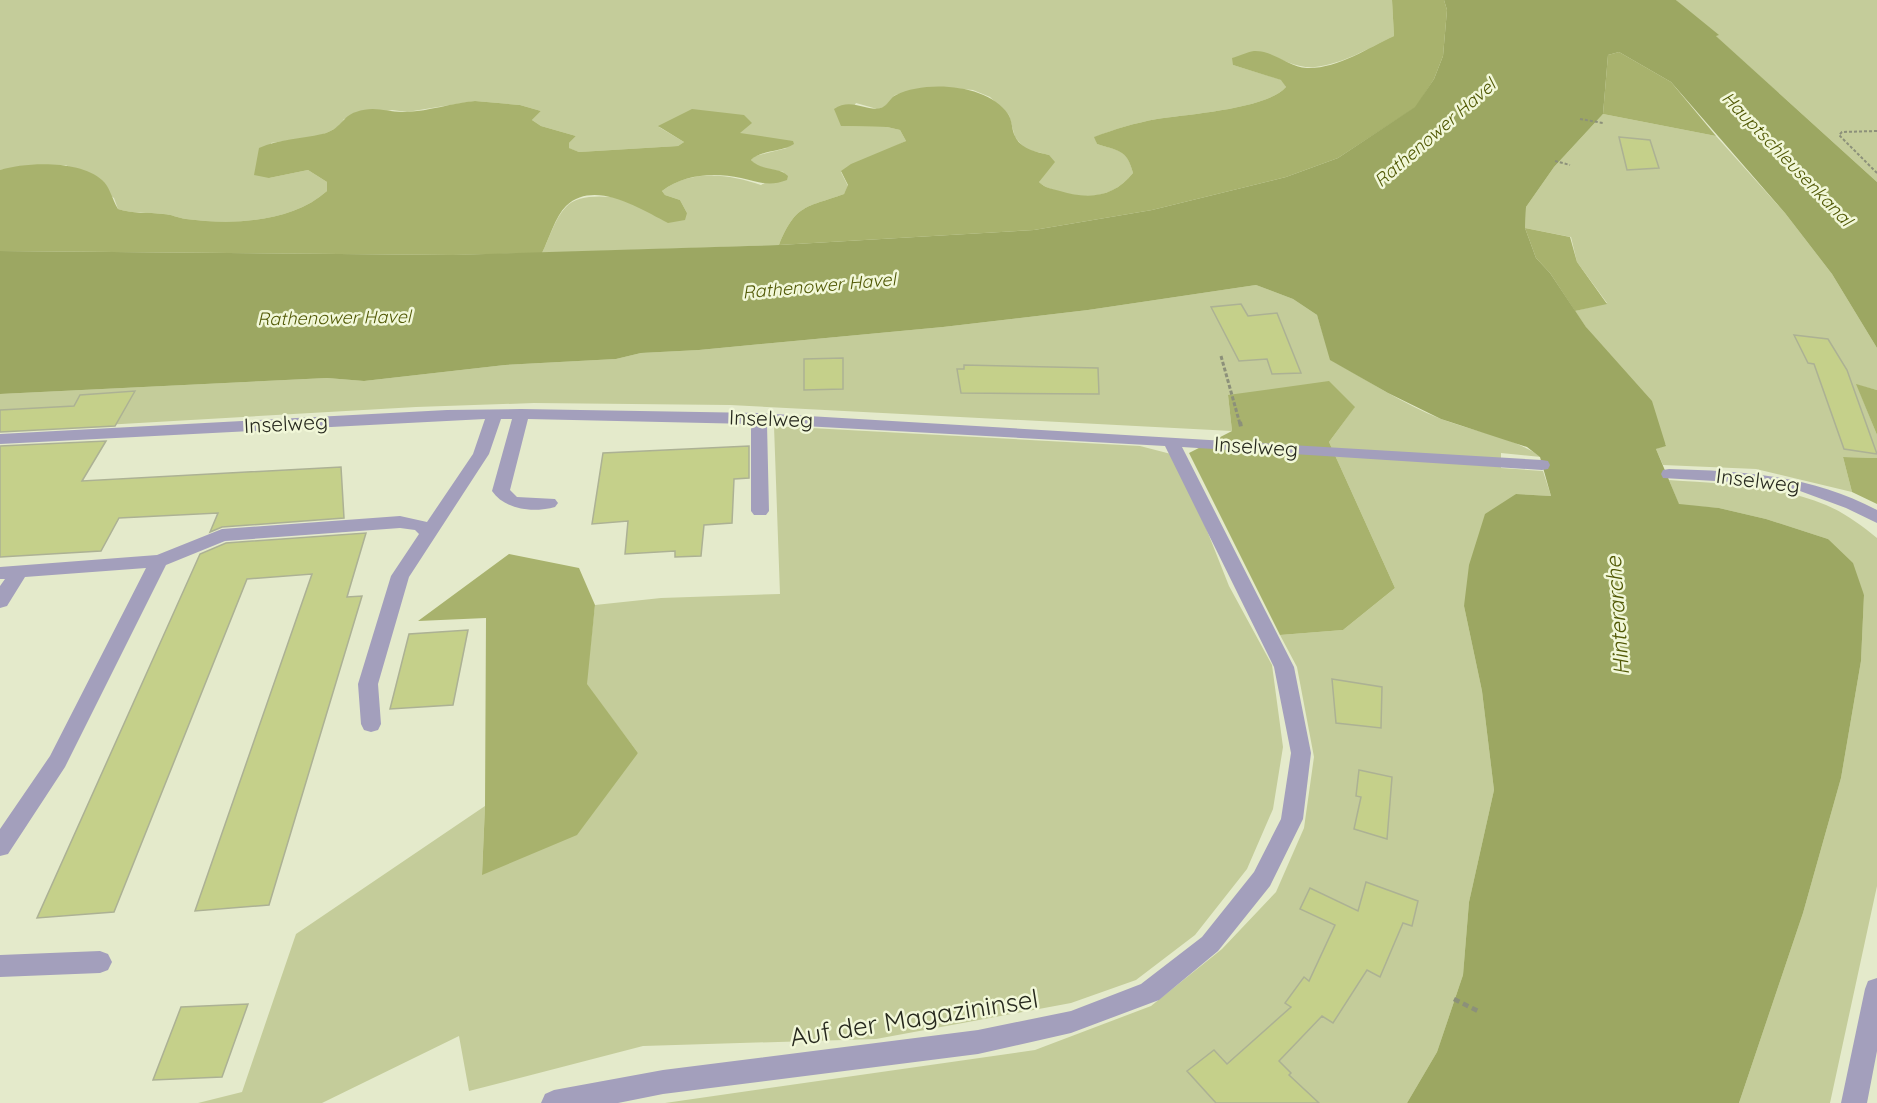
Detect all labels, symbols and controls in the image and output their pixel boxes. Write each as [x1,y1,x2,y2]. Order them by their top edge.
water label: Rathenower Havel [1369,72,1502,192]
water label: Hauptschleusenkanal [1717,86,1859,232]
water label: Rathenower Havel [741,267,898,304]
water label: Rathenower Havel [257,305,413,330]
street label: Inselweg [728,404,814,432]
street label: Inselweg [243,408,329,438]
street label: Inselweg [1213,430,1299,462]
street label: Inselweg [1715,462,1802,498]
water label: Hinterarche [1599,554,1635,676]
street label: Auf der Magazininsel [787,982,1040,1053]

